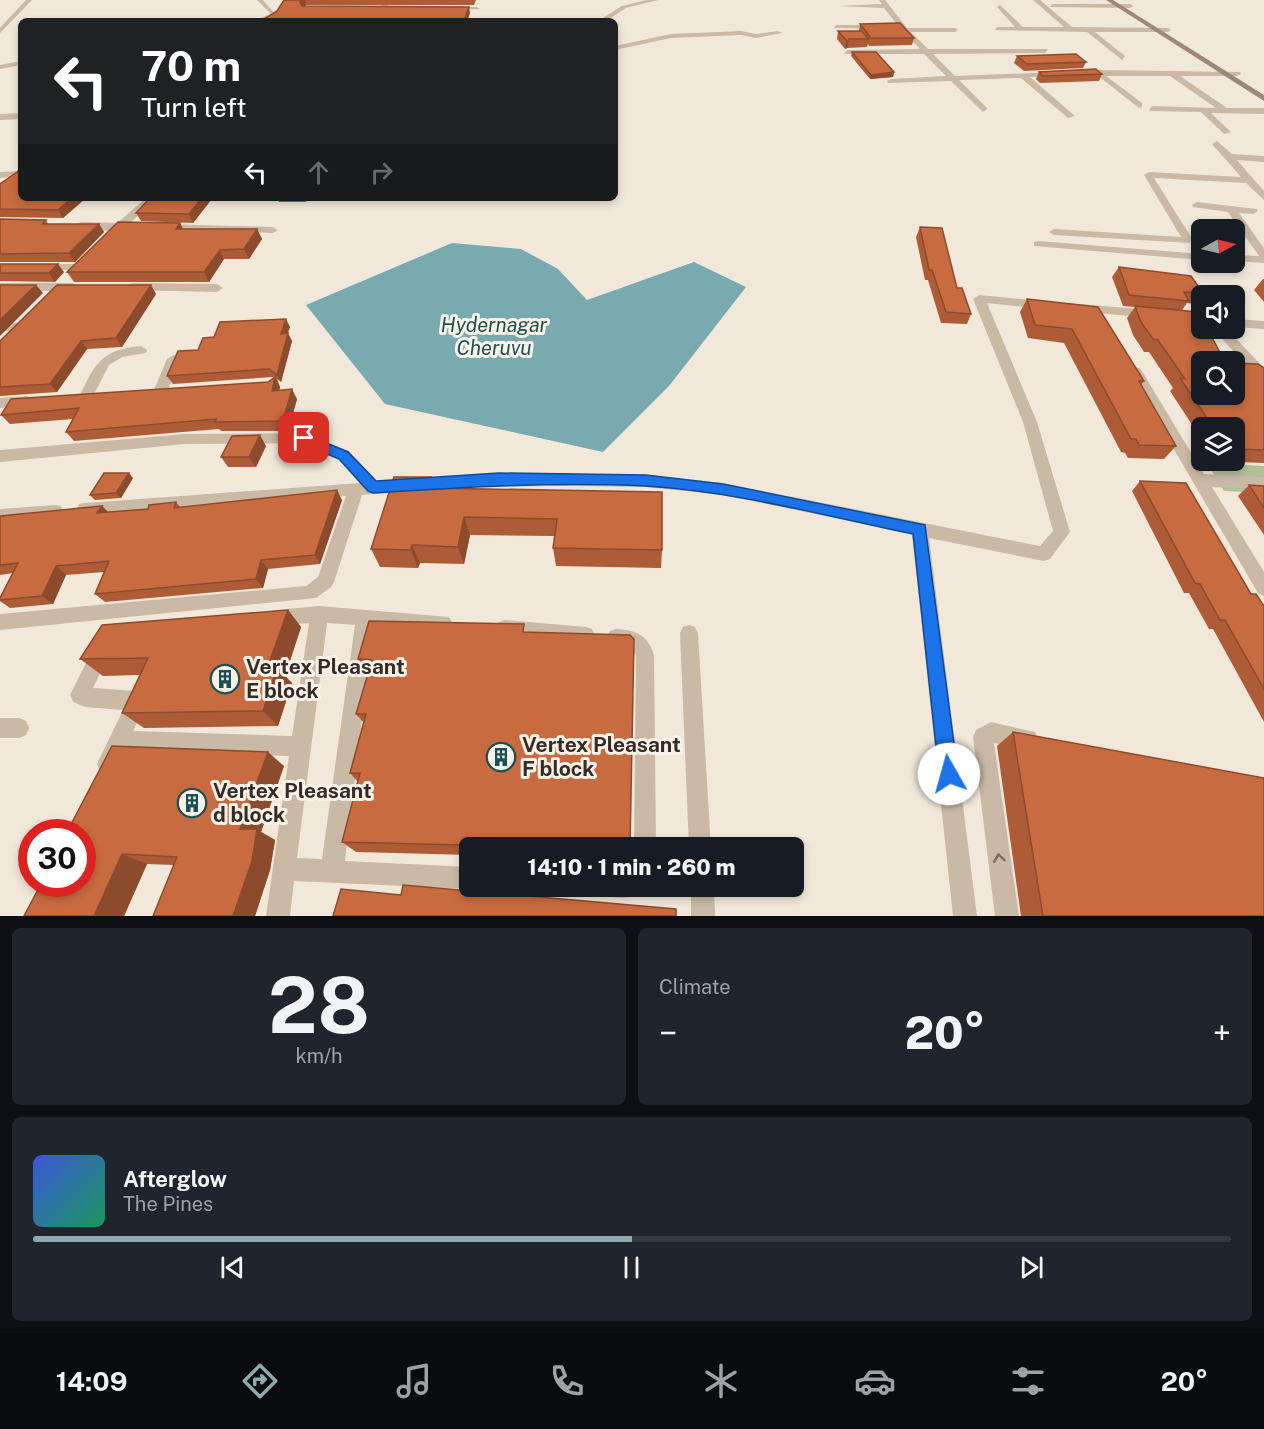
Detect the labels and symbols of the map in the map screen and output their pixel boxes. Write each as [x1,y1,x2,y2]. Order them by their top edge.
north arrow [1191,219,1245,273]
water label: Hydernagar Cheruvu [441,313,548,360]
pin [278,412,329,463]
place label: Vertex Pleasant E block [246,654,405,703]
building icon: Vertex Pleasant E block [209,663,241,695]
place label: Vertex Pleasant F block [522,732,681,781]
building icon: Vertex Pleasant F block [485,741,517,773]
position arrow [917,742,981,806]
place label: Vertex Pleasant d block [213,778,372,827]
building icon: Vertex Pleasant d block [176,787,208,819]
speed limit sign: 30 [18,819,96,897]
one-way arrow [993,853,1005,863]

